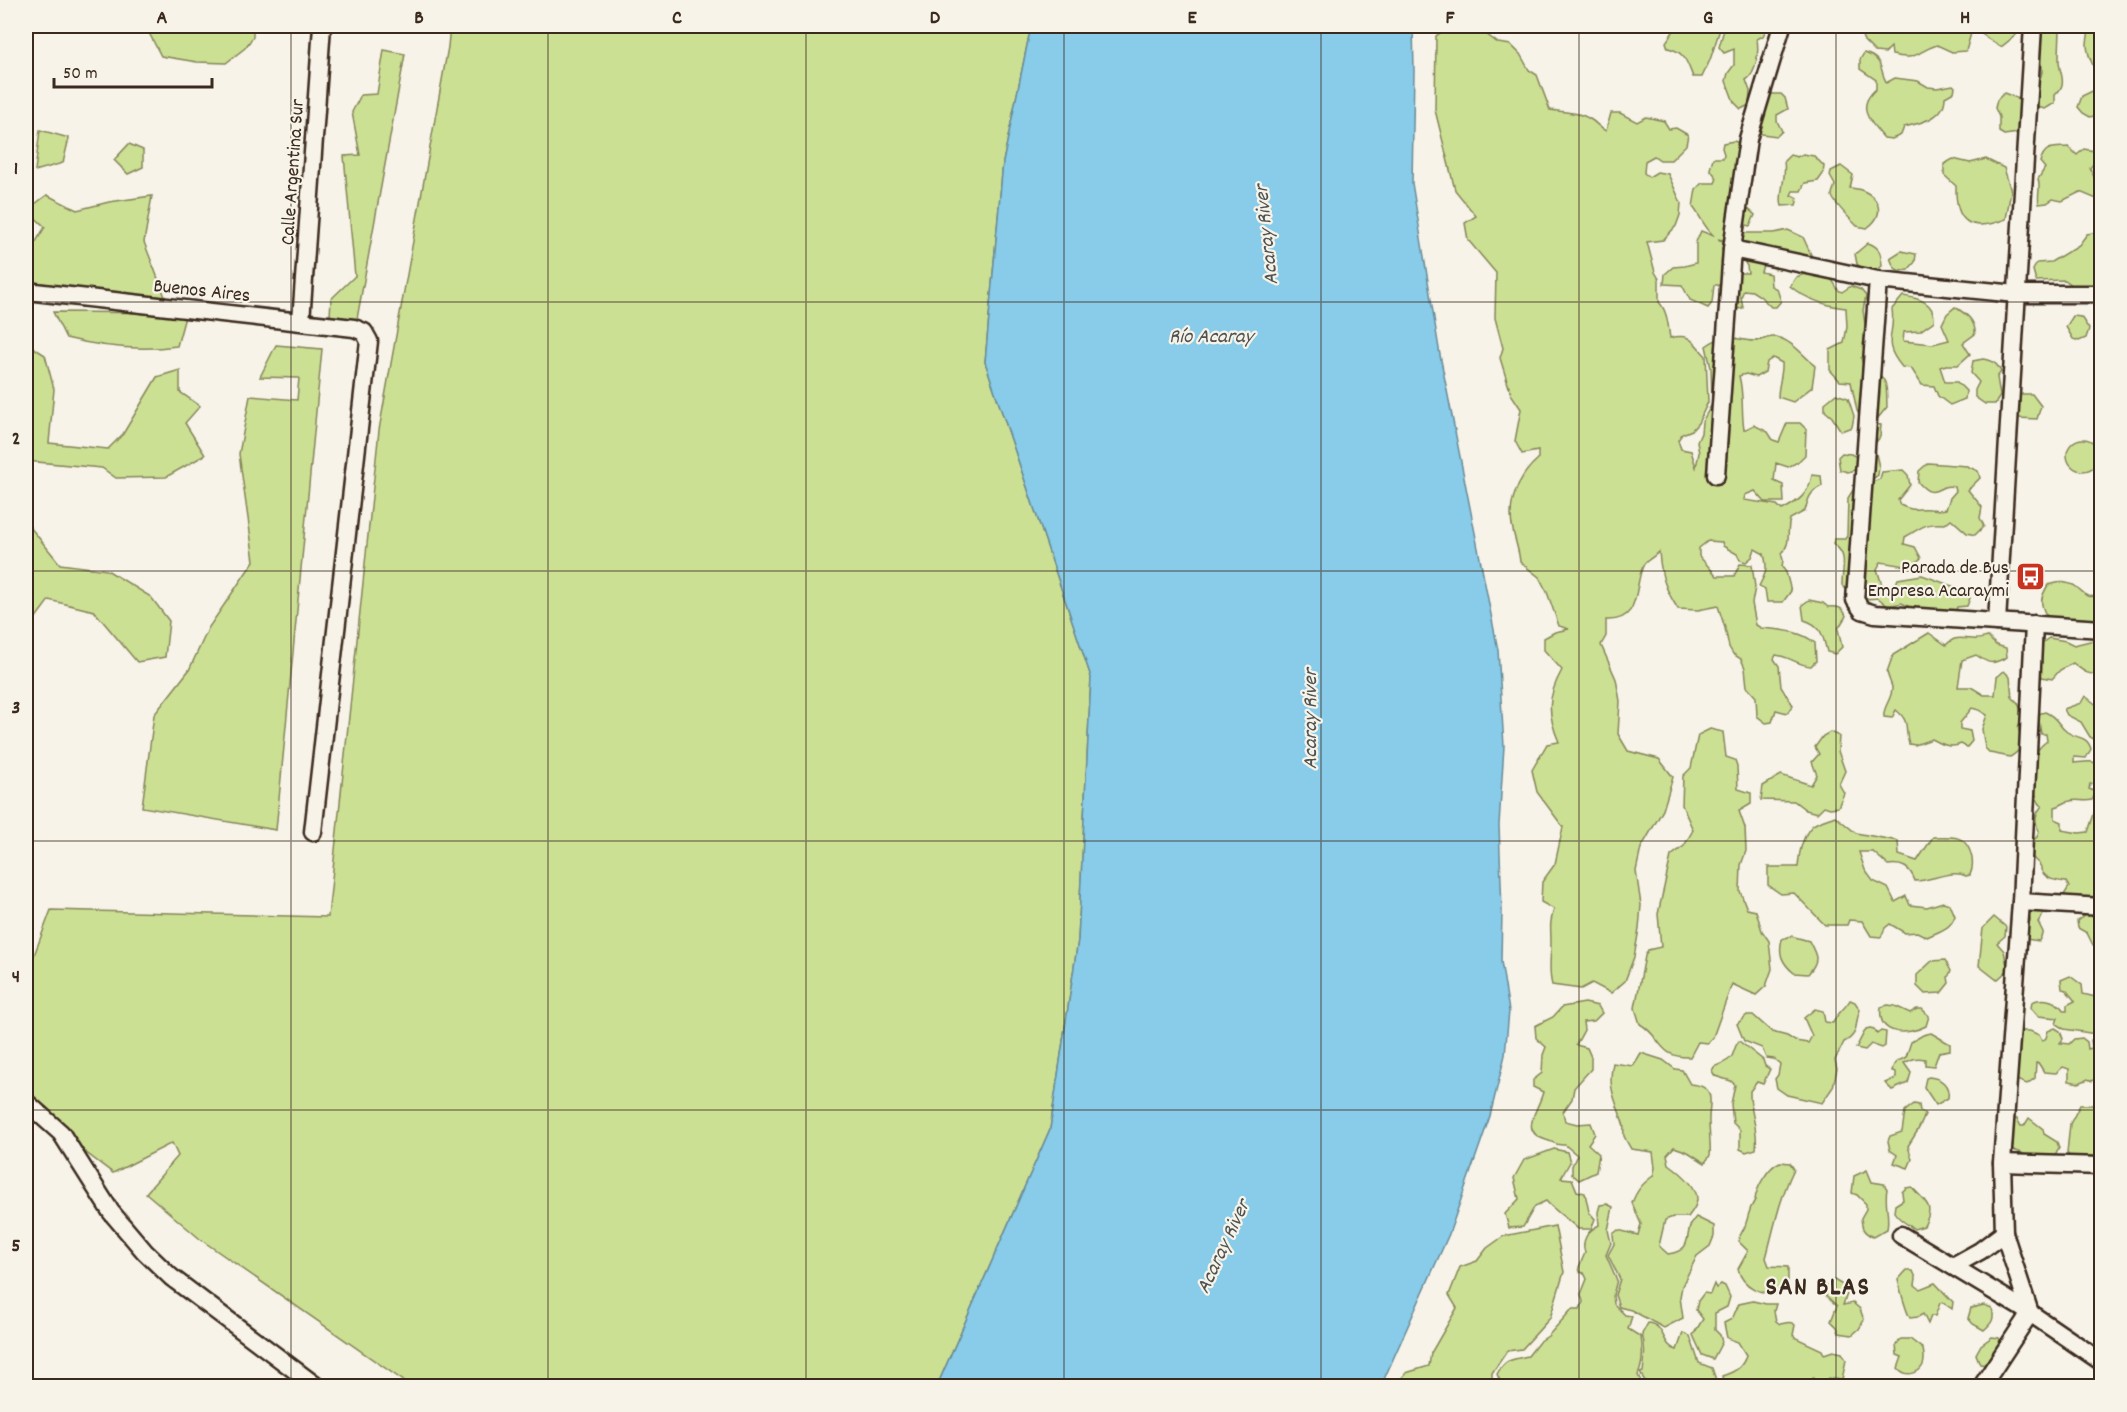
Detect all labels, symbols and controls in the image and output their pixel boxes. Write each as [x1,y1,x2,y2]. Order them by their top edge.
text: A [157,5,168,33]
text: B [414,5,424,33]
text: C [672,5,682,33]
text: D [930,5,941,33]
text: E [1187,5,1197,33]
text: F [1446,5,1456,33]
text: G [1703,5,1713,33]
text: H [1960,5,1970,33]
scale bar [54,51,212,89]
text: 50 m [63,62,98,87]
street label: Calle Argentina Sur [275,98,313,246]
text: 1 [14,156,18,184]
water label: Acaray River [1248,181,1288,286]
street label: Buenos Aires [152,273,252,311]
water label: Río Acaray [1169,323,1256,353]
text: 2 [12,426,20,454]
place label: Parada de Bus Empresa Acaraymi [1868,555,2009,606]
bus stop icon: Parada de Bus Empresa Acaraymi [2014,561,2046,593]
water label: Acaray River [1297,667,1327,769]
text: 3 [12,695,20,723]
text: 4 [12,964,20,992]
water label: Acaray River [1190,1193,1260,1299]
text: 5 [11,1233,21,1261]
district label: SAN BLAS [1765,1270,1871,1307]

